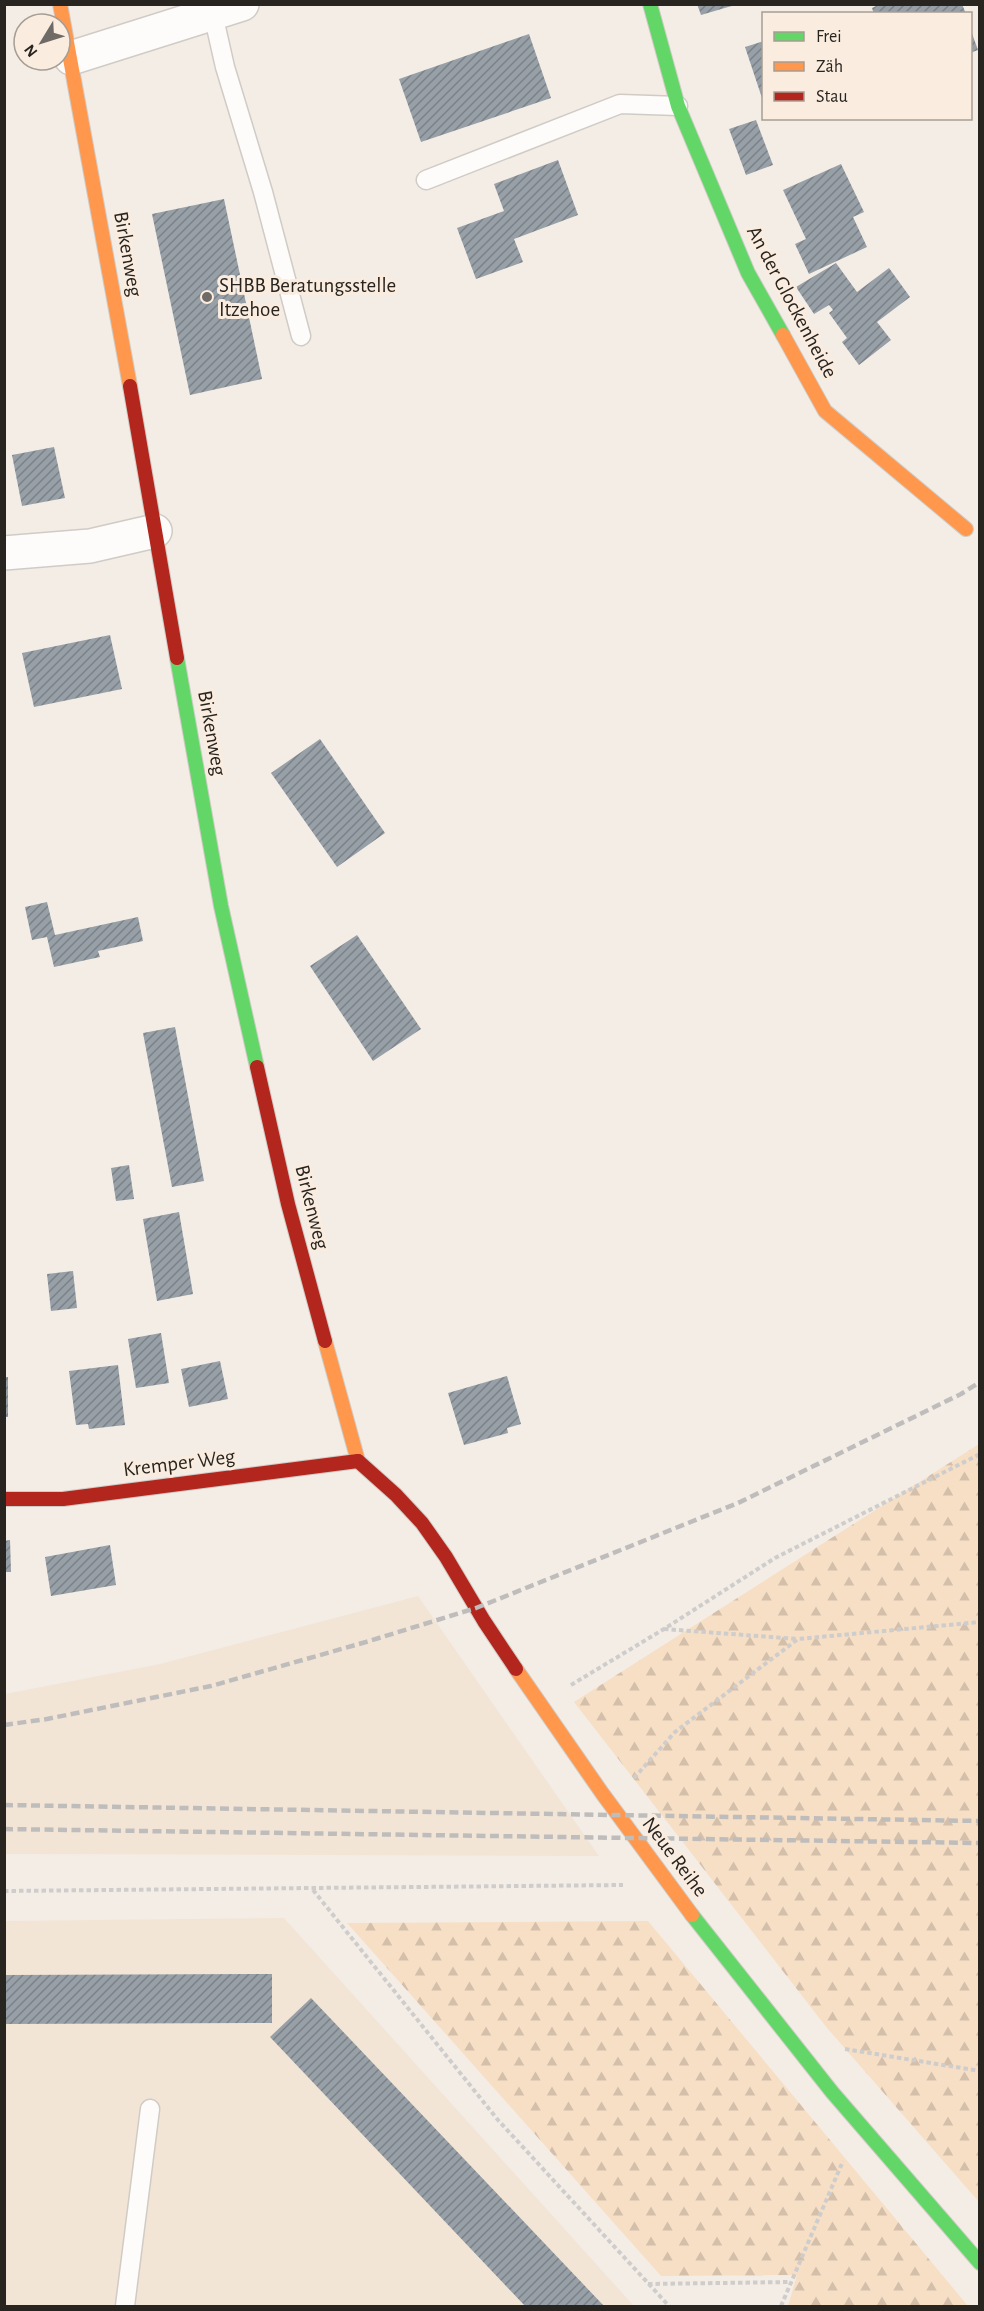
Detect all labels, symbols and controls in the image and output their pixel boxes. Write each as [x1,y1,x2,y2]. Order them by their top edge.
north arrow [12,12,72,72]
legend [762,12,972,120]
text: Frei [816,28,842,46]
text: N [21,41,41,60]
text: Zäh [816,58,843,76]
text: Stau [816,88,848,106]
street label: Birkenweg [110,210,146,299]
street label: An der Glockenheide [743,222,841,382]
place label: SHBB Beratungsstelle Itzehoe [219,275,396,320]
marker: SHBB Beratungsstelle Itzehoe [200,290,214,304]
street label: Birkenweg [194,689,230,778]
street label: Birkenweg [291,1163,333,1252]
street label: Kremper Weg [122,1446,237,1480]
street label: Neue Reihe [638,1813,712,1901]

